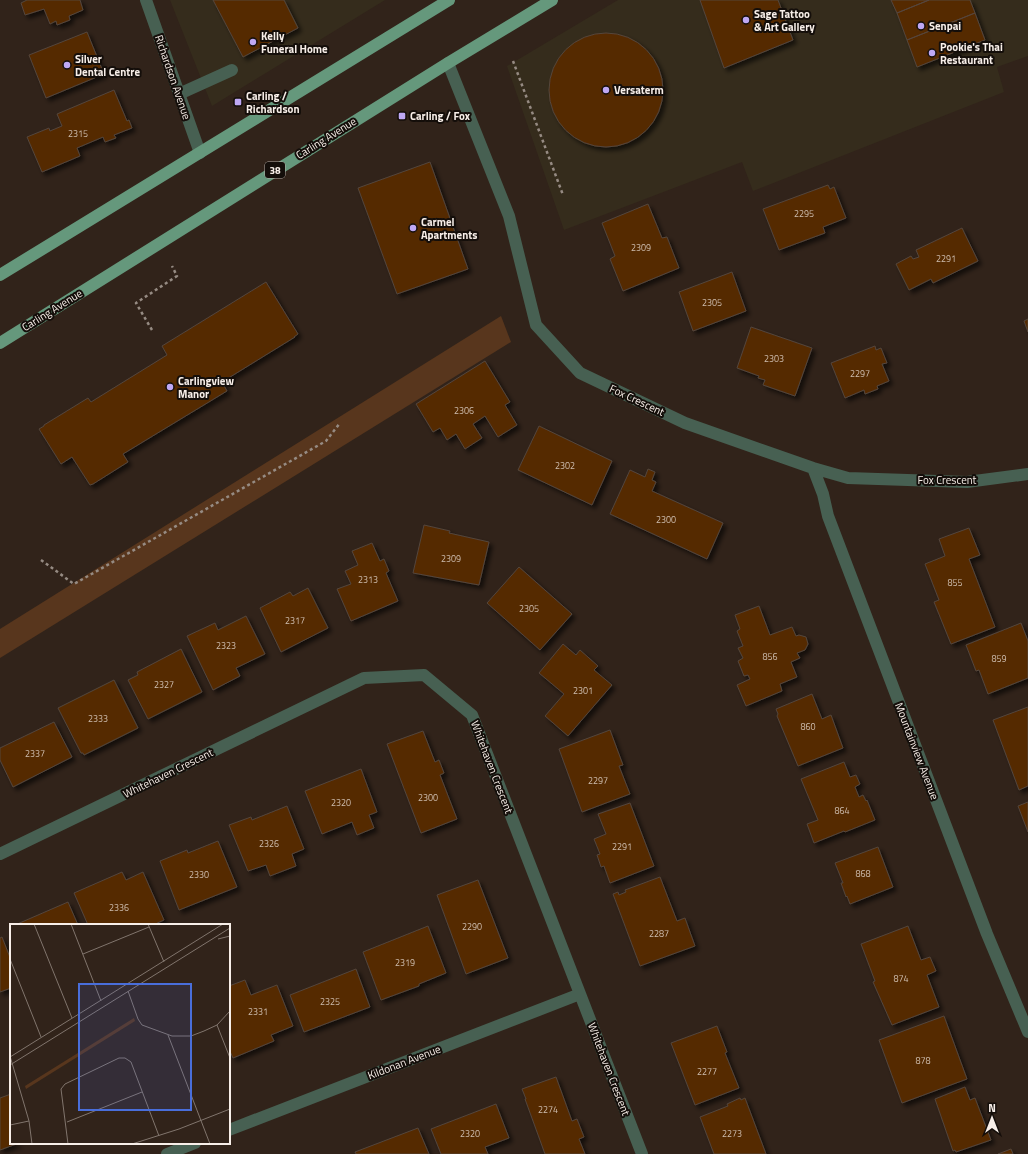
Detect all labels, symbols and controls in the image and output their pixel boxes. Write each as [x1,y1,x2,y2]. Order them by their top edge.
place label: Sage Tattoo & Art Gallery [754,6,815,35]
marker: Sage Tattoo & Art Gallery [741,15,751,25]
place label: Senpai [929,18,961,34]
marker: Senpai [916,21,926,31]
place label: Kelly Funeral Home [261,28,328,57]
street label: Richardson Avenue [151,33,195,122]
marker: Kelly Funeral Home [248,37,258,47]
place label: Pookie's Thai Restaurant [940,39,1003,68]
marker: Pookie's Thai Restaurant [927,48,937,58]
place label: Silver Dental Centre [75,51,140,80]
marker: Silver Dental Centre [62,60,72,70]
place label: Versaterm [614,82,664,98]
marker: Versaterm [601,85,611,95]
place label: Carling / Richardson [246,88,300,117]
marker: Carling / Richardson [233,97,243,107]
place label: Carling / Fox [410,108,471,124]
marker: Carling / Fox [397,111,407,121]
street label: Carling Avenue [293,113,360,163]
house number: 2315 [68,127,88,140]
road number: 38 [265,162,285,178]
house number: 2295 [794,207,814,220]
place label: Carmel Apartments [421,214,477,243]
marker: Carmel Apartments [408,223,418,233]
house number: 2309 [631,241,651,254]
house number: 2291 [936,252,956,265]
street label: Carling Avenue [19,285,86,335]
house number: 2305 [702,296,722,309]
house number: 2303 [764,352,784,365]
house number: 2297 [850,367,870,380]
place label: Carlingview Manor [178,373,234,402]
street label: Fox Crescent [607,380,667,420]
marker: Carlingview Manor [165,382,175,392]
house number: 2306 [454,404,474,417]
house number: 2302 [555,459,575,472]
street label: Fox Crescent [918,472,977,488]
house number: 2300 [656,513,676,526]
house number: 2309 [441,552,461,565]
house number: 2313 [358,573,378,586]
house number: 855 [947,576,963,589]
house number: 2305 [519,602,539,615]
house number: 2317 [285,614,305,627]
house number: 2323 [216,639,236,652]
house number: 856 [762,650,778,663]
house number: 859 [991,652,1007,665]
house number: 2327 [154,678,174,691]
house number: 2301 [573,684,593,697]
street label: Mountainview Avenue [891,700,943,802]
house number: 2333 [88,712,108,725]
street label: Whitehaven Crescent [467,718,517,816]
house number: 860 [800,720,816,733]
street label: Whitehaven Crescent [120,744,216,802]
house number: 2337 [25,747,45,760]
house number: 2297 [588,774,608,787]
house number: 2300 [418,791,438,804]
house number: 2320 [331,796,351,809]
house number: 864 [834,804,850,817]
house number: 2326 [259,837,279,850]
house number: 2291 [612,840,632,853]
house number: 868 [855,867,871,880]
house number: 2330 [189,868,209,881]
house number: 2336 [109,901,129,914]
house number: 2290 [462,920,482,933]
inset map [10,924,230,1144]
house number: 2287 [649,927,669,940]
house number: 2319 [395,956,415,969]
house number: 874 [893,972,909,985]
house number: 2325 [320,995,340,1008]
house number: 2331 [248,1005,268,1018]
street label: Whitehaven Crescent [584,1020,634,1118]
street label: Kildonan Avenue [365,1041,443,1083]
house number: 878 [915,1054,931,1067]
house number: 2277 [697,1065,717,1078]
north arrow [972,1098,1012,1138]
text: N [988,1100,996,1116]
house number: 2274 [538,1103,558,1116]
house number: 2320 [460,1127,480,1140]
house number: 2273 [722,1127,742,1140]

